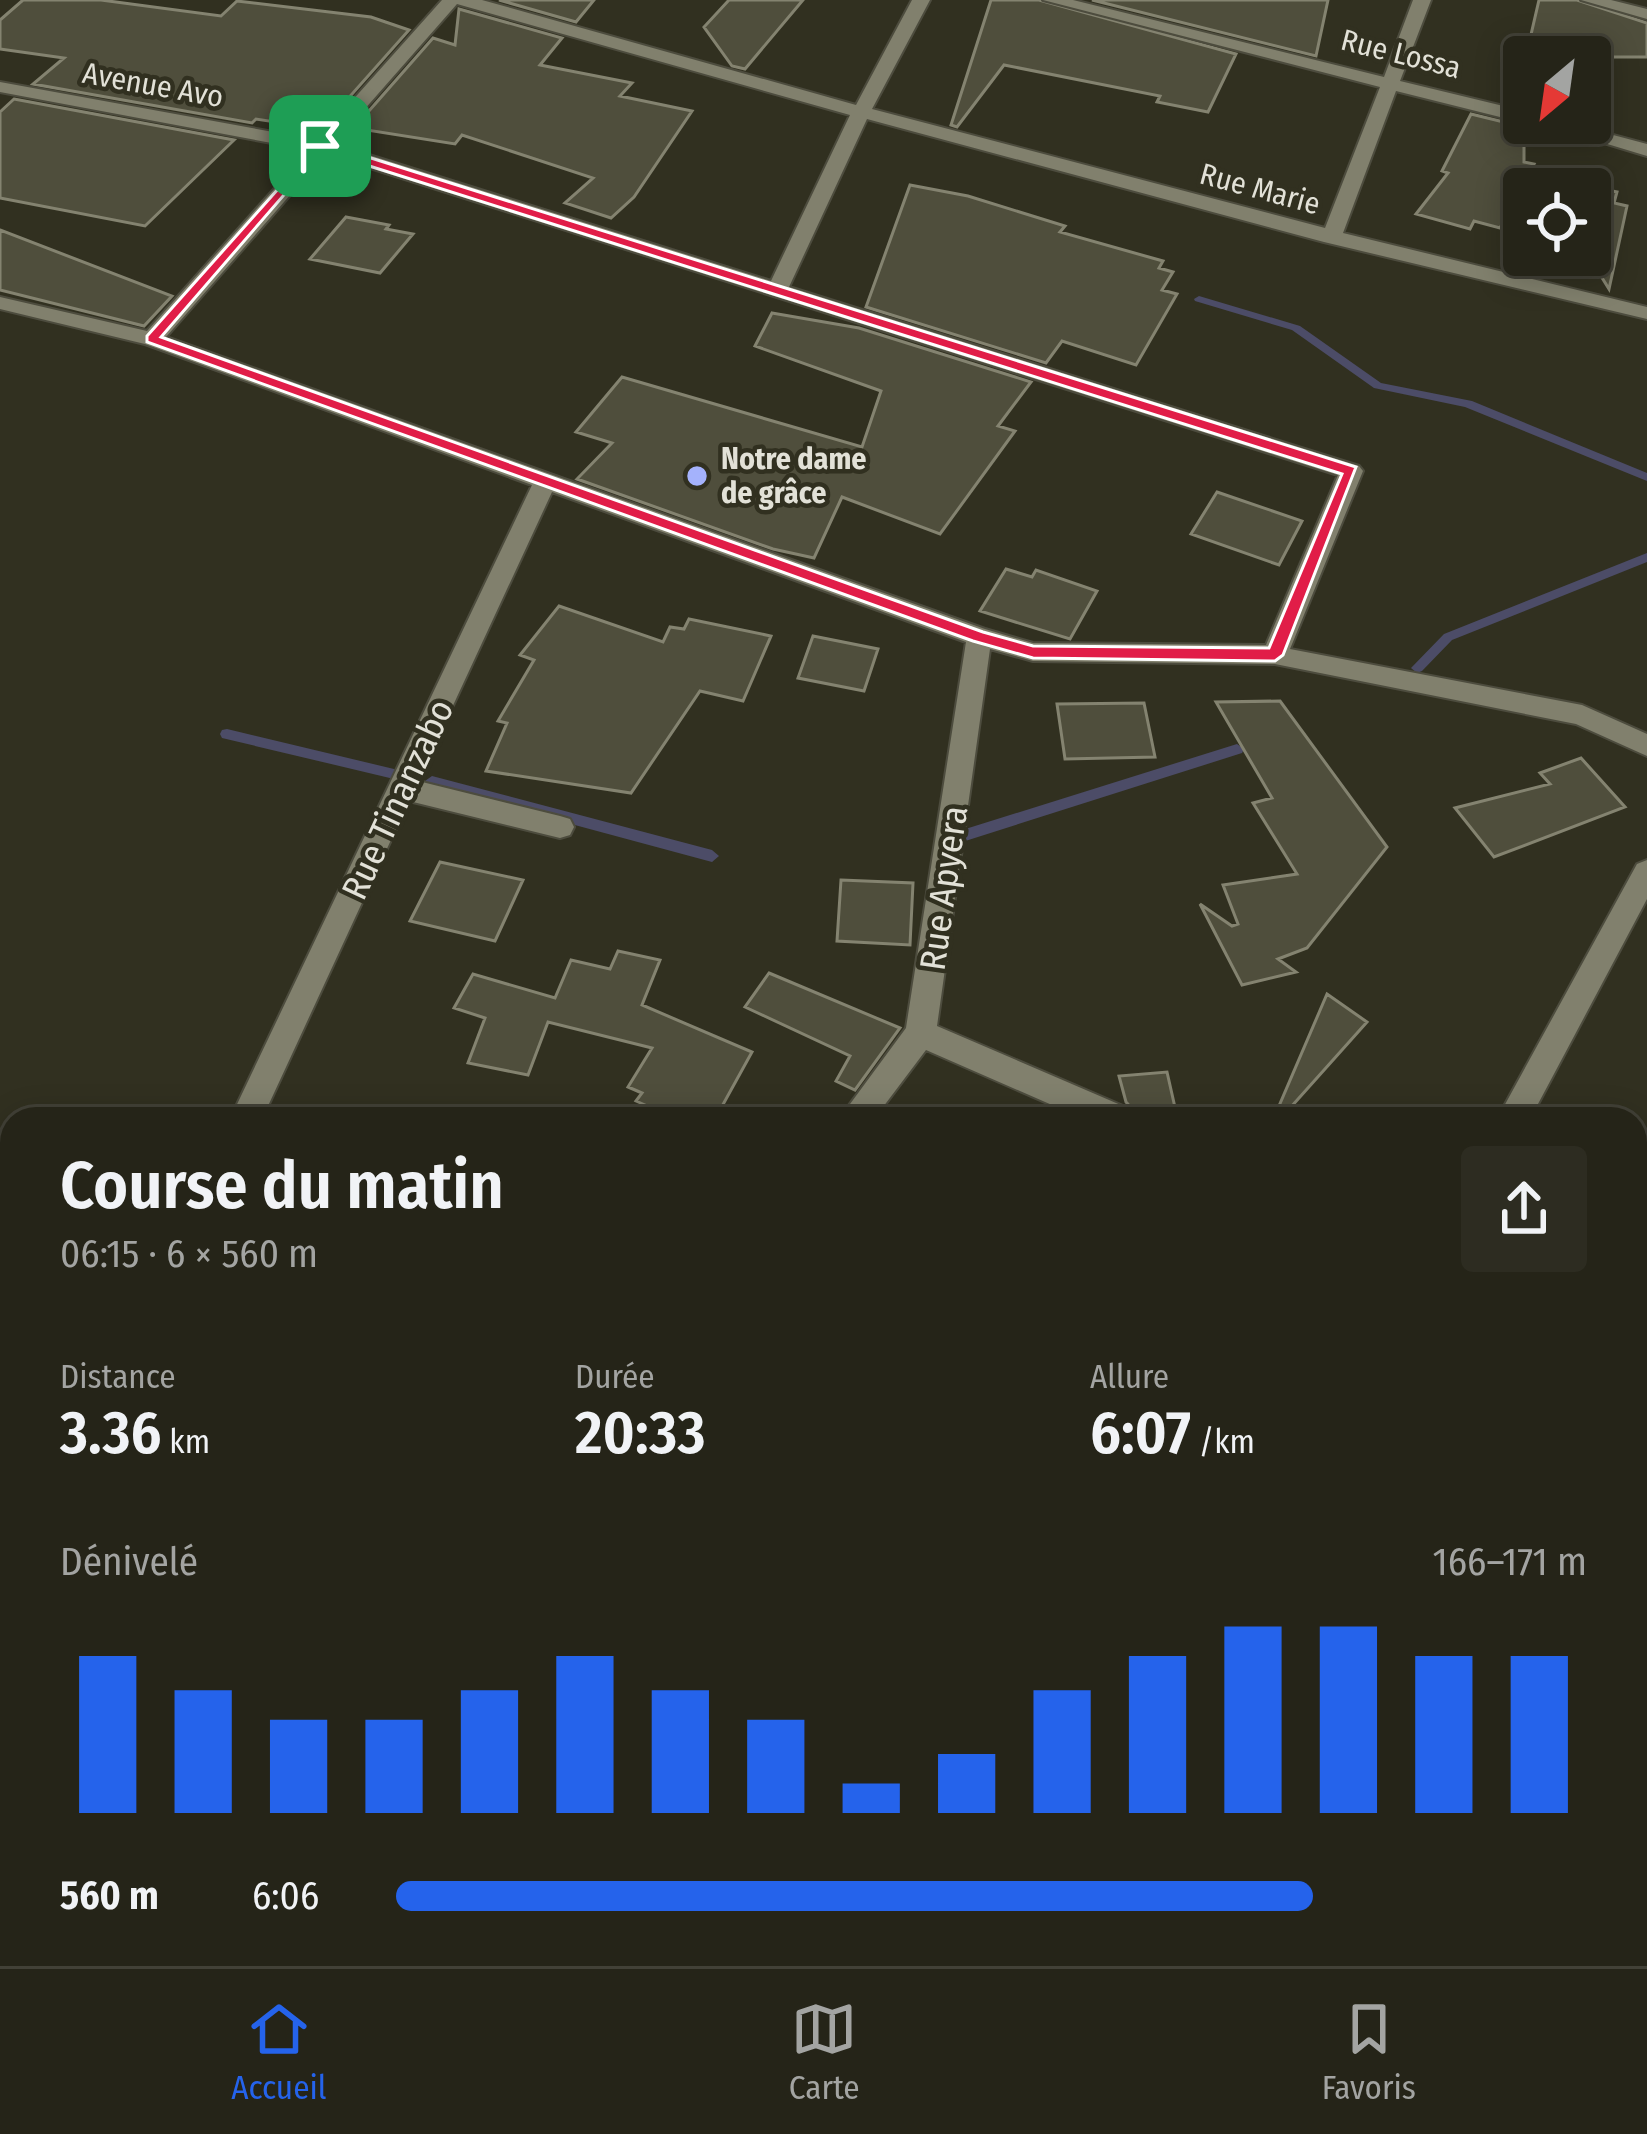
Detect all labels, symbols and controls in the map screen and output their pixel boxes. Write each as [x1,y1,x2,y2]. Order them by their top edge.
street label: Rue Lossa [1337,22,1465,86]
north arrow [1503,36,1611,144]
map controls [1503,36,1611,276]
street label: Avenue Avo [80,55,226,115]
pin [269,95,371,197]
icon: arrive [287,113,353,179]
street label: Rue Marie [1196,156,1324,222]
button: locate [1503,168,1611,276]
place label: Notre dame de grâce [721,441,867,511]
marker: Notre dame de grâce [684,463,710,489]
street label: Rue Tinanzabo [332,692,463,906]
street label: Rue Apyera [911,803,977,973]
text: Course du matin [60,1146,504,1225]
button: share [1461,1146,1587,1272]
text: 06:15 · 6 × 560 m [60,1231,318,1277]
text: Distance [60,1357,176,1397]
text: Durée [575,1357,655,1397]
text: Allure [1090,1357,1169,1397]
text: 3.36 [60,1397,162,1469]
text: 20:33 [575,1397,706,1469]
text: 6:07 [1090,1397,1191,1469]
text: km [162,1422,210,1462]
text: /km [1191,1422,1255,1462]
text: Dénivelé [60,1539,198,1585]
text: 166–171 m [1432,1539,1587,1585]
text: 560 m [60,1873,159,1919]
text: 6:06 [252,1873,319,1919]
tab: Accueil [231,1996,326,2108]
tab: Carte [789,1996,860,2108]
tab: Favoris [1322,1996,1416,2108]

